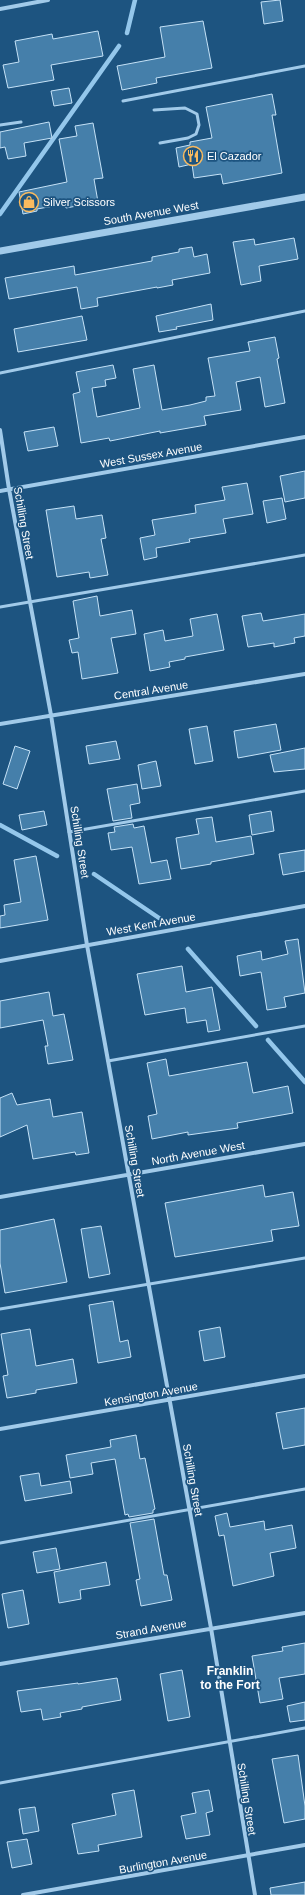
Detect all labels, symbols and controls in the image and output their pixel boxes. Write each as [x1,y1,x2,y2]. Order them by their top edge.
restaurant icon: El Cazador [182,145,204,167]
place label: El Cazador [207,150,262,162]
shop icon: Silver Scissors [18,191,40,213]
place label: Silver Scissors [43,196,116,208]
street label: South Avenue West [103,199,199,227]
street label: West Sussex Avenue [99,440,203,470]
street label: Schilling Street [12,486,36,560]
street label: Central Avenue [113,678,189,702]
street label: Schilling Street [68,805,92,879]
street label: West Kent Avenue [106,910,196,938]
street label: Schilling Street [123,1124,147,1198]
street label: North Avenue West [150,1139,246,1167]
street label: Kensington Avenue [103,1380,199,1408]
street label: Schilling Street [181,1443,205,1517]
street label: Strand Avenue [115,1617,187,1641]
district label: Franklin to the Fort [200,1664,260,1692]
street label: Schilling Street [235,1762,259,1836]
street label: Burlington Avenue [118,1848,208,1876]

